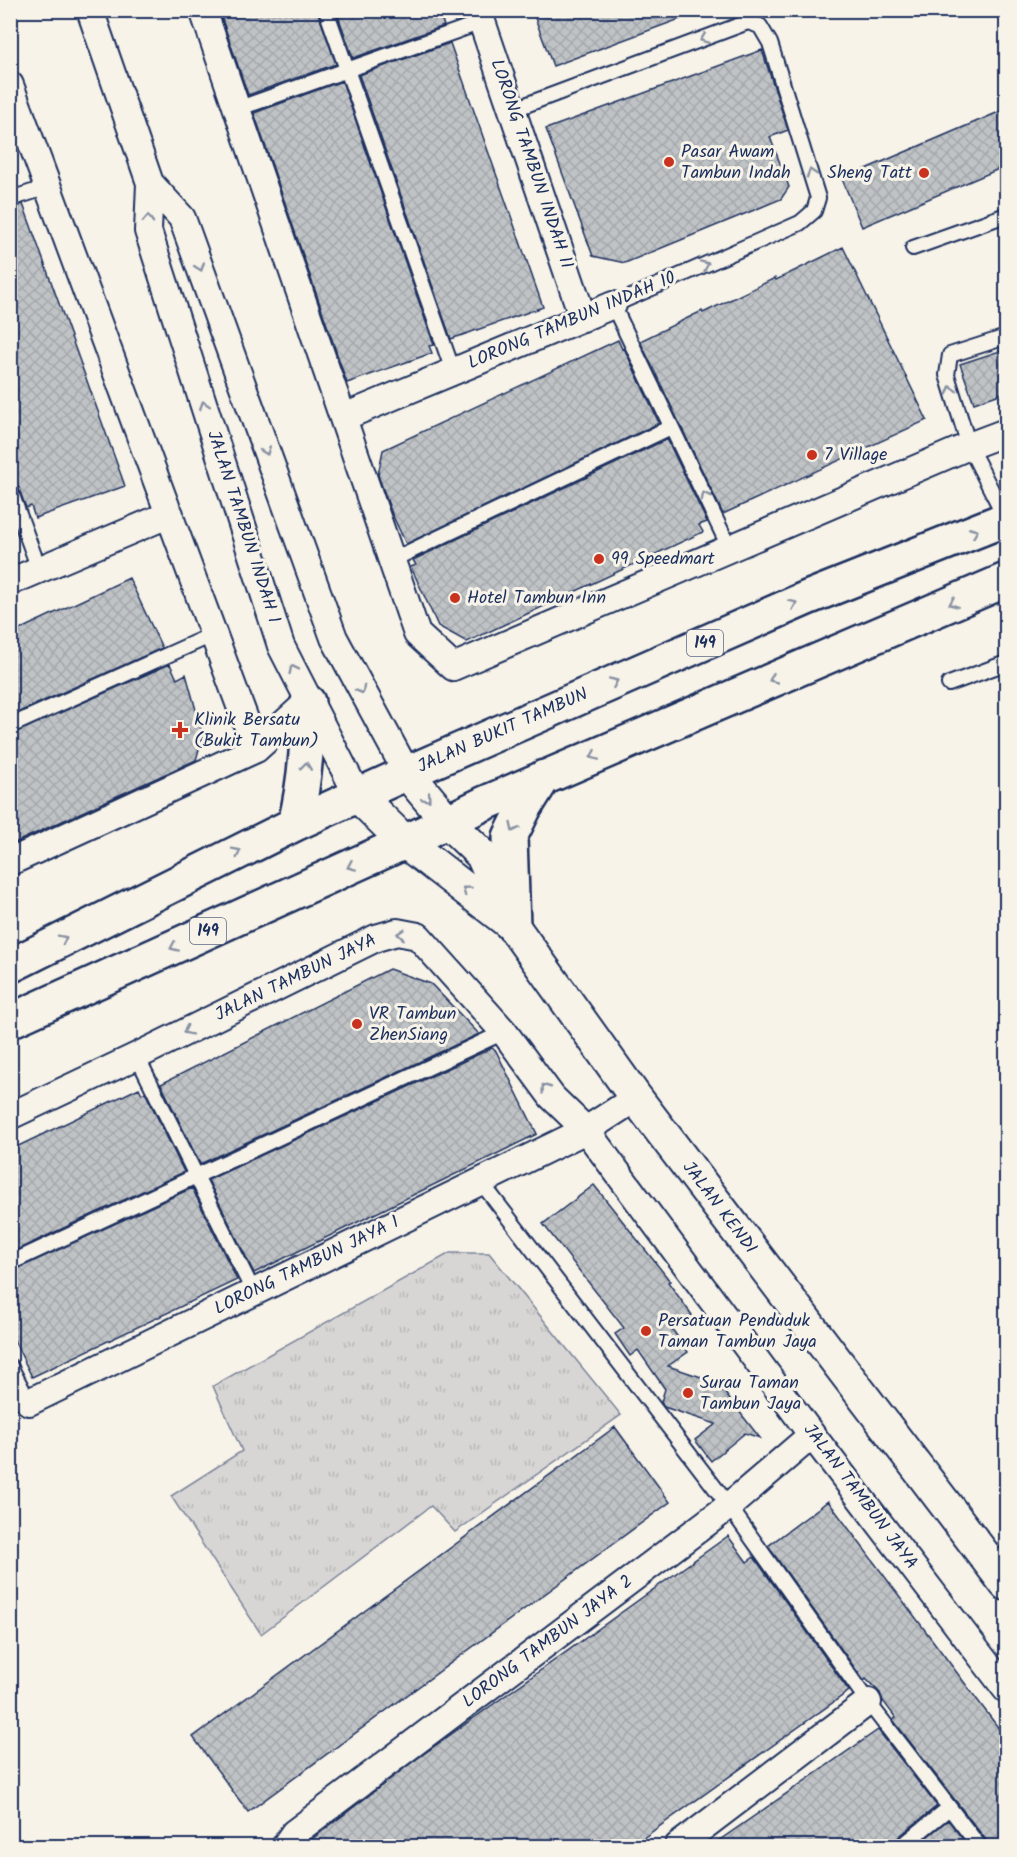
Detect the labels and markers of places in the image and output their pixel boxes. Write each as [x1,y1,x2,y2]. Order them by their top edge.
place label: Pasar Awam Tambun Indah [681,138,791,188]
marker: Pasar Awam Tambun Indah [662,155,676,169]
place label: Sheng Tatt [827,159,913,188]
marker: Sheng Tatt [917,166,931,180]
place label: 7 Village [824,441,887,470]
marker: 7 Village [805,448,819,462]
place label: 99 Speedmart [611,545,716,574]
marker: 99 Speedmart [592,552,606,566]
place label: Hotel Tambun Inn [467,584,606,613]
marker: Hotel Tambun Inn [448,591,462,605]
place label: Klinik Bersatu (Bukit Tambun) [194,706,319,756]
marker: Klinik Bersatu (Bukit Tambun) [171,721,189,739]
place label: VR Tambun ZhenSiang [369,1000,456,1050]
marker: VR Tambun ZhenSiang [350,1017,364,1031]
place label: Persatuan Penduduk Taman Tambun Jaya [658,1307,817,1357]
marker: Persatuan Penduduk Taman Tambun Jaya [639,1324,653,1338]
place label: Surau Taman Tambun Jaya [700,1369,801,1419]
marker: Surau Taman Tambun Jaya [681,1386,695,1400]

